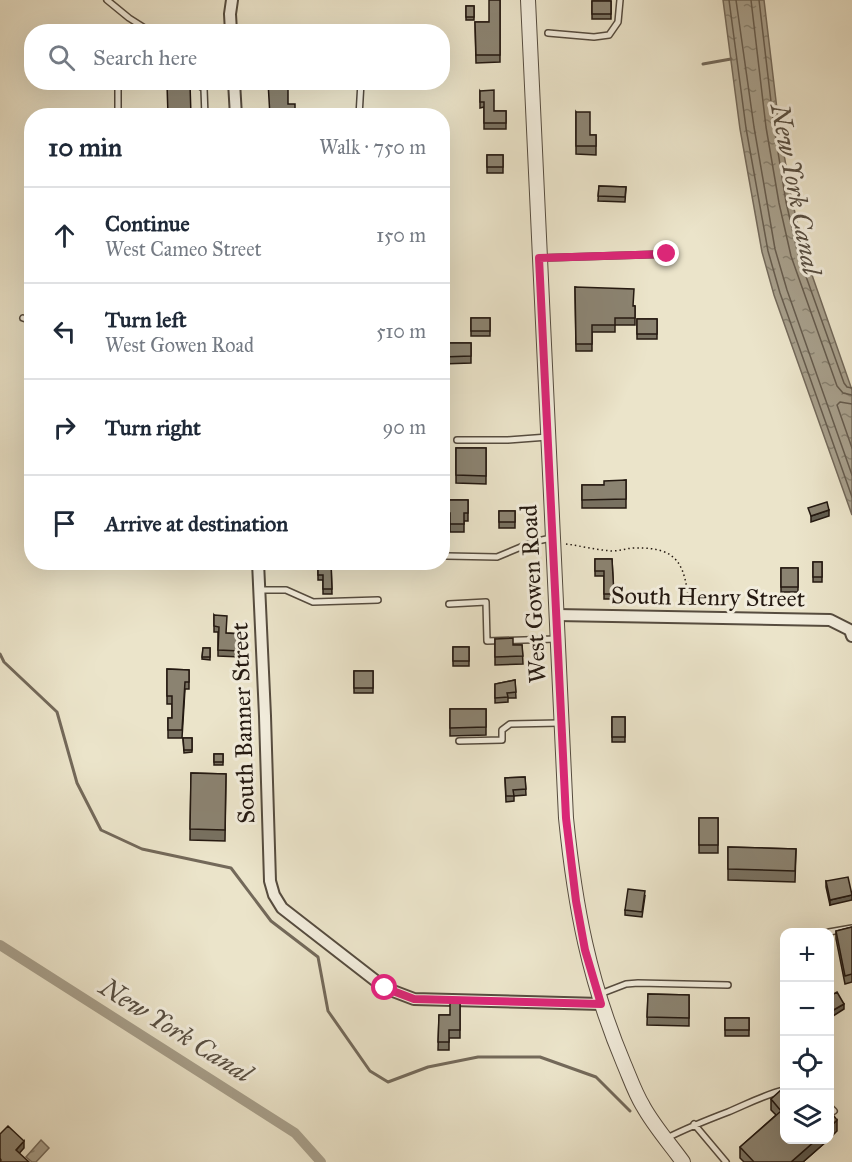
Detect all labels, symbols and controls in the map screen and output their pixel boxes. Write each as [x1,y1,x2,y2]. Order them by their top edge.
search box [24,24,450,90]
icon: search [45,41,78,74]
text: Search here [93,44,197,71]
water label: New York Canal [763,99,829,279]
text: 10 min [48,131,122,163]
text: Walk · 750 m [319,135,426,159]
text: Continue [105,210,190,237]
icon: ahead [48,219,81,252]
text: 150 m [376,223,426,247]
text: West Cameo Street [105,237,262,261]
route end [653,240,679,266]
text: Turn left [105,306,187,333]
icon: left [48,315,81,348]
text: 510 m [376,319,426,343]
text: West Gowen Road [105,333,254,357]
icon: right [48,411,81,444]
text: Turn right [105,414,201,441]
text: 90 m [383,415,426,439]
street label: West Gowen Road [513,504,553,684]
icon: arrive [48,507,81,540]
text: Arrive at destination [105,510,288,537]
street label: South Henry Street [611,580,806,614]
street label: South Banner Street [224,621,262,824]
map controls [780,928,834,1144]
button: + [780,928,834,982]
water label: New York Canal [92,969,260,1091]
route start [371,974,397,1000]
button: − [780,982,834,1036]
button: locate [780,1036,834,1090]
button: layers [780,1090,834,1144]

